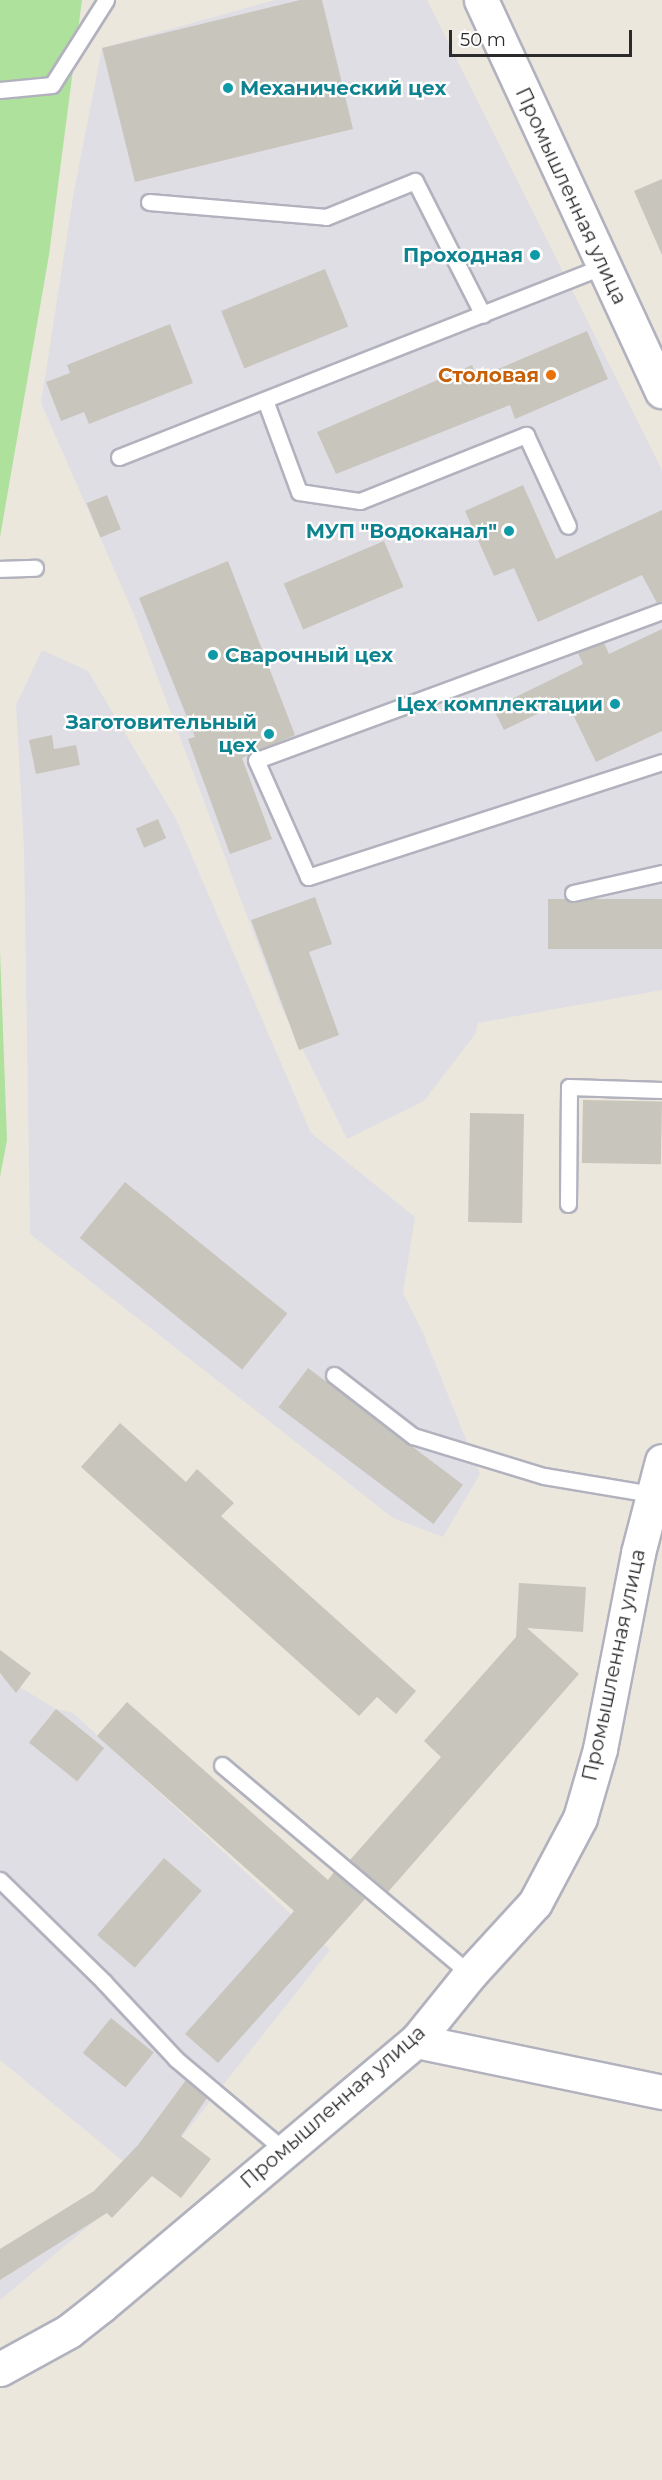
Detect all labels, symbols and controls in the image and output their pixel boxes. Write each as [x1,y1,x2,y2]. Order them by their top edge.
scale bar [452,18,635,56]
text: 50 m [460,29,506,51]
place label: Механический цех [240,76,446,100]
marker: Механический цех [221,81,235,95]
street label: Промышленная улица [510,84,632,308]
place label: Проходная [403,243,523,267]
marker: Проходная [528,248,542,262]
place label: Столовая [438,363,539,387]
marker: Столовая [544,368,558,382]
place label: МУП "Водоканал" [306,519,497,543]
marker: МУП "Водоканал" [502,524,516,538]
place label: Сварочный цех [225,643,393,667]
marker: Сварочный цех [206,648,220,662]
place label: Цех комплектации [396,692,603,716]
marker: Цех комплектации [608,697,622,711]
place label: Заготовительный цех [66,710,257,757]
marker: Заготовительный цех [262,727,276,741]
street label: Промышленная улица [578,1547,650,1783]
street label: Промышленная улица [236,2020,430,2194]

